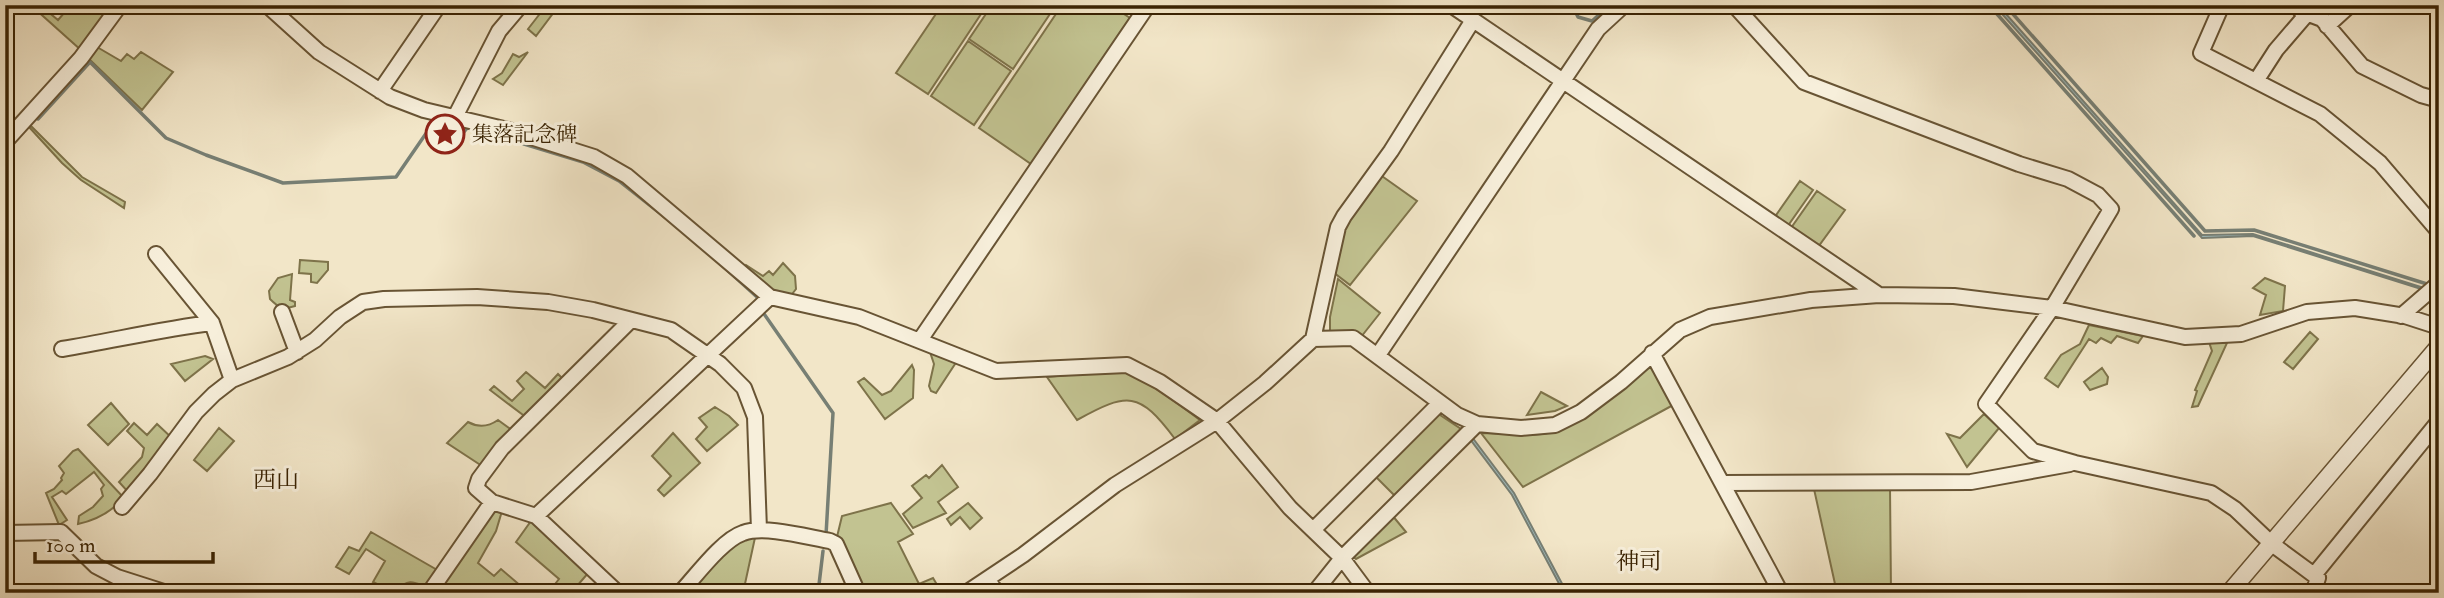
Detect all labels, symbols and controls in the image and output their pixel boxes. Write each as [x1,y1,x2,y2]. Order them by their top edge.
place icon: 集落記念碑 [424,113,466,155]
place label: 集落記念碑 [472,121,577,148]
district label: 西山 [253,465,299,494]
scale bar [35,521,214,565]
text: 100 m [46,532,96,559]
district label: 神司 [1616,547,1662,576]

